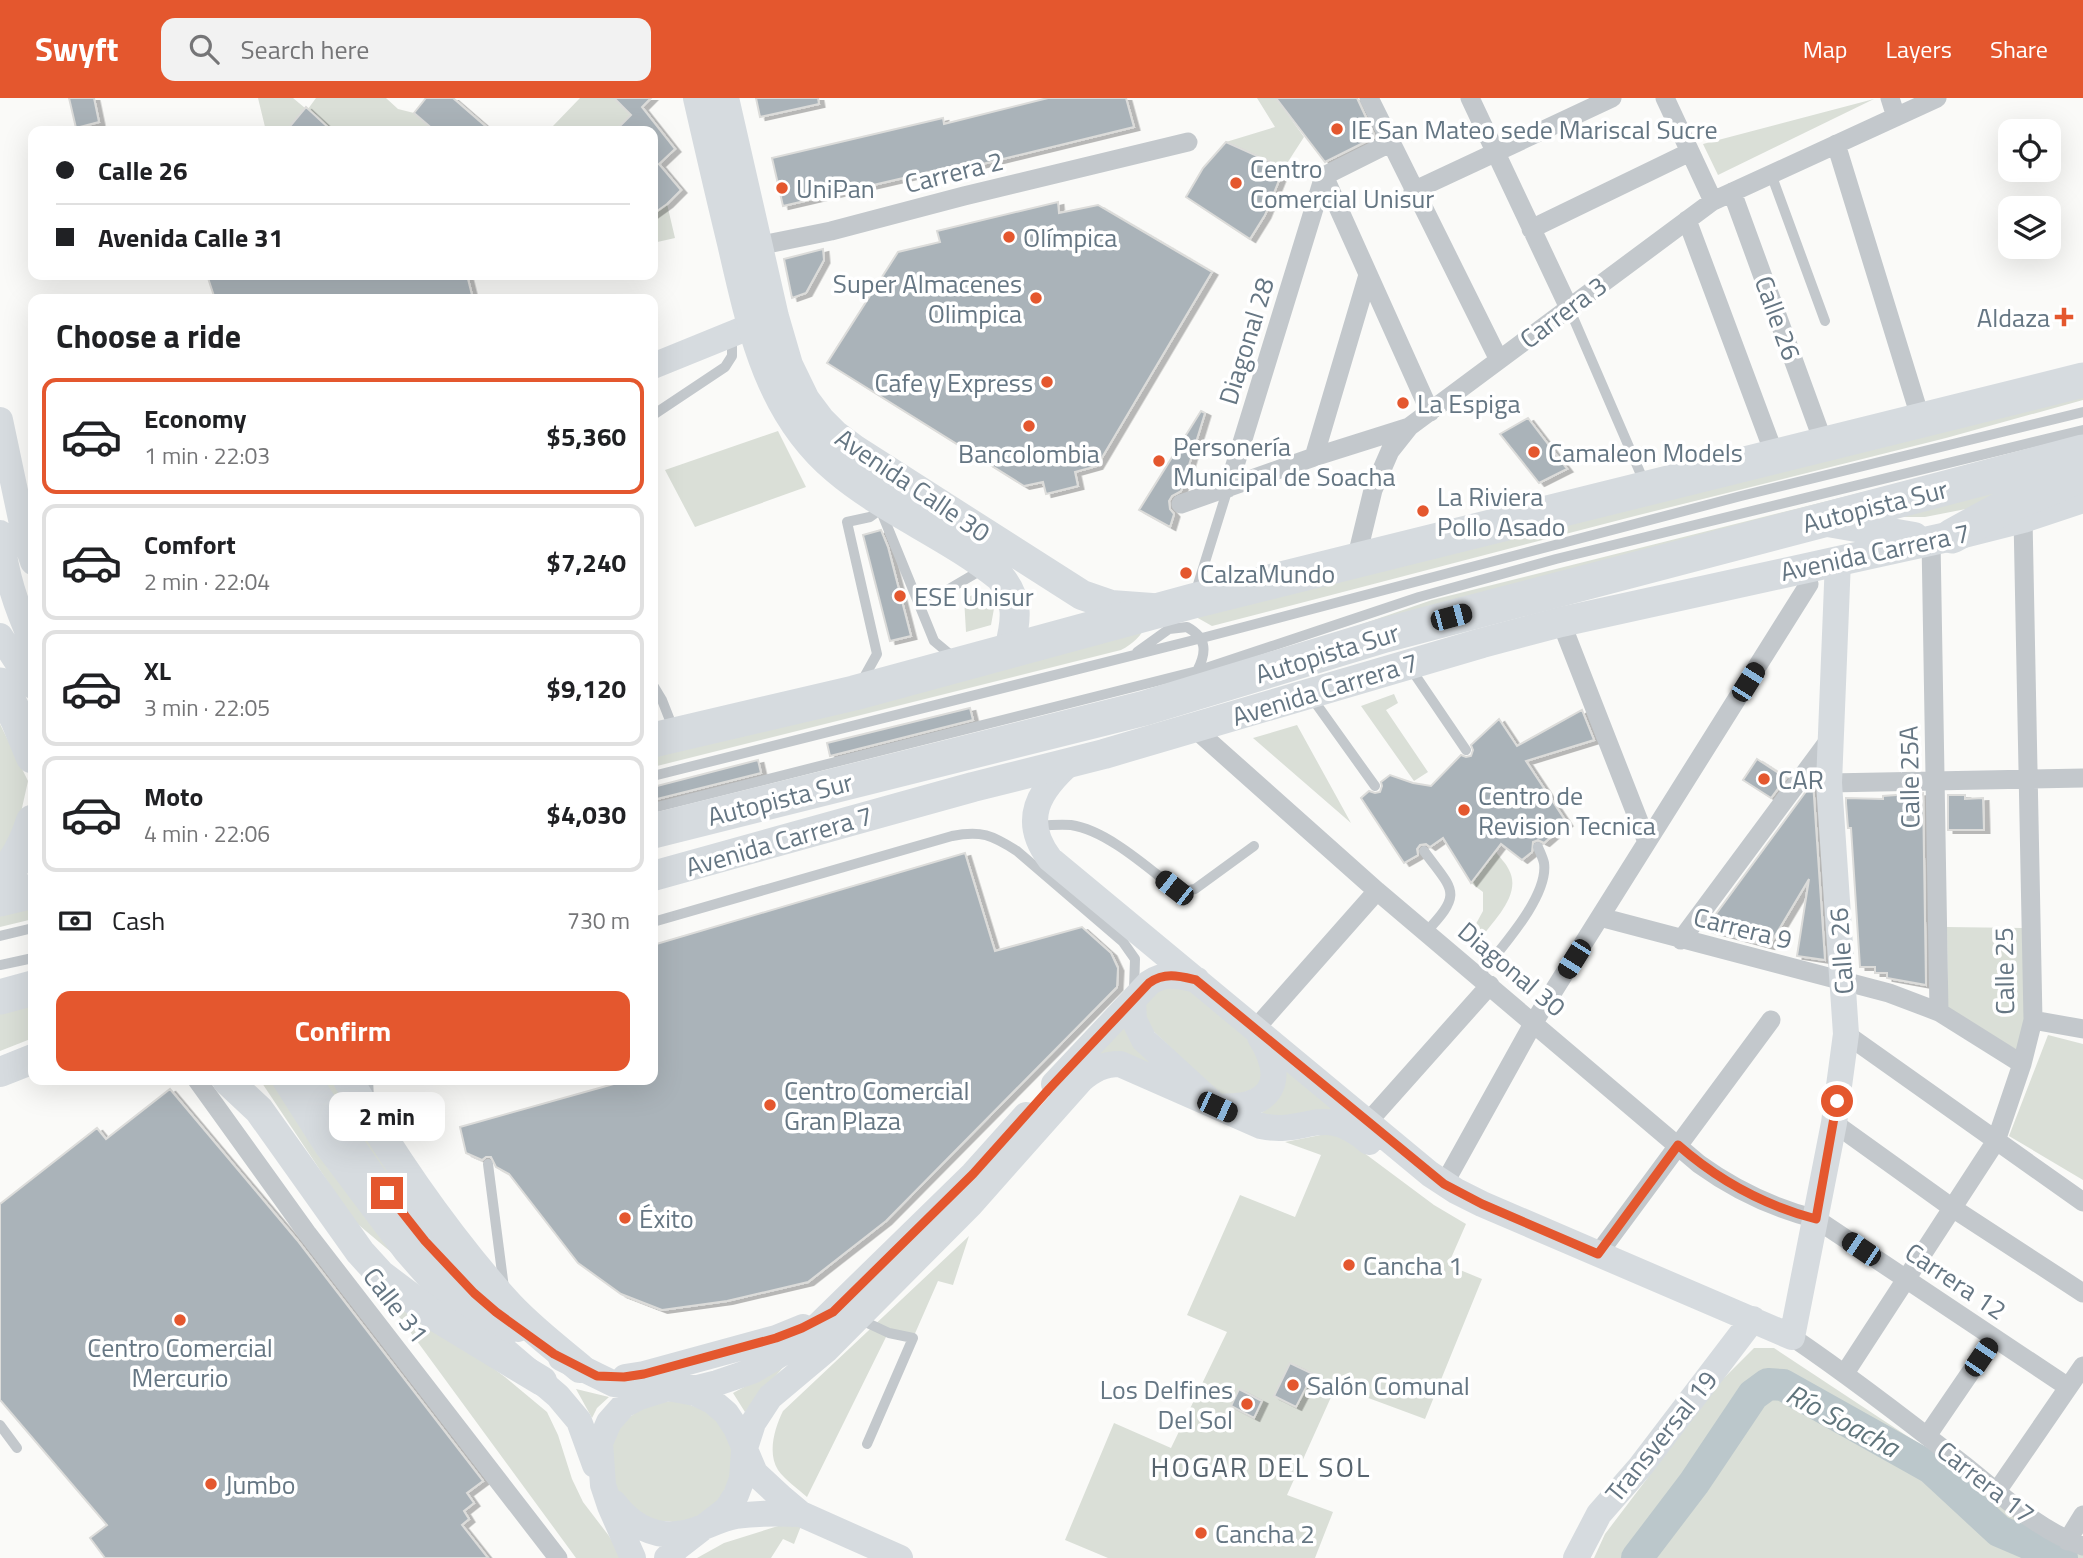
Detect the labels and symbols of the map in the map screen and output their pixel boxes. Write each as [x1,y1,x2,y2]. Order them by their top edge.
place label: IE San Mateo sede Mariscal Sucre [1351,110,1718,149]
marker: IE San Mateo sede Mariscal Sucre [1329,121,1345,137]
street label: Carrera 2 [901,141,1007,203]
place label: Centro Comercial Unisur [1250,149,1434,218]
place label: UniPan [796,169,875,208]
marker: Centro Comercial Unisur [1228,175,1244,191]
marker: UniPan [774,180,790,196]
place label: Olímpica [1023,218,1117,257]
marker: Olímpica [1001,229,1017,245]
place label: Super Almacenes Olimpica [833,264,1022,333]
street label: Carrera 3 [1511,266,1615,358]
street label: Calle 26 [1745,270,1811,366]
street label: Diagonal 28 [1208,273,1284,409]
marker: Super Almacenes Olimpica [1028,290,1044,306]
place label: Aldaza [1977,298,2050,337]
marker: Aldaza [2056,309,2072,325]
place label: Cafe y Express [874,363,1033,402]
marker: Cafe y Express [1039,374,1055,390]
place label: La Espiga [1417,384,1520,423]
marker: La Espiga [1395,395,1411,411]
marker: Bancolombia [1021,418,1037,434]
street label: Avenida Calle 30 [828,419,998,551]
place label: Personería Municipal de Soacha [1173,427,1396,496]
place label: Camaleon Models [1548,433,1743,472]
place label: Bancolombia [958,434,1100,473]
marker: Camaleon Models [1526,444,1542,460]
marker: Personería Municipal de Soacha [1151,453,1167,469]
street label: Autopista Sur [1798,469,1952,543]
place label: La Riviera Pollo Asado [1437,477,1566,546]
marker: La Riviera Pollo Asado [1415,503,1431,519]
street label: Avenida Carrera 7 [1777,513,1973,591]
place label: CalzaMundo [1200,554,1335,593]
marker: CalzaMundo [1178,565,1194,581]
place label: ESE Unisur [914,577,1034,616]
marker: ESE Unisur [892,588,908,604]
car [1428,601,1475,633]
street label: Autopista Sur [1250,613,1404,693]
street label: Avenida Carrera 7 [1227,642,1423,736]
car [1728,659,1769,705]
street label: Calle 25A [1889,725,1929,829]
place label: CAR [1778,760,1824,799]
street label: Autopista Sur [703,762,857,836]
marker: CAR [1756,771,1772,787]
place label: Centro de Revision Tecnica [1478,776,1656,845]
street label: Avenida Carrera 7 [681,796,877,886]
marker: Centro de Revision Tecnica [1456,802,1472,818]
car [1151,867,1198,909]
street label: Carrera 9 [1690,897,1796,959]
street label: Calle 26 [1819,906,1863,996]
street label: Diagonal 30 [1450,912,1574,1026]
street label: Calle 25 [1984,927,2024,1015]
car [1554,936,1595,982]
place label: Centro Comercial Gran Plaza [784,1071,969,1140]
route start [1821,1085,1853,1117]
car [1194,1089,1241,1125]
callout: 2 min [329,1091,445,1140]
marker: Centro Comercial Gran Plaza [762,1097,778,1113]
route end [371,1177,403,1209]
place label: Éxito [639,1199,694,1238]
marker: Éxito [617,1210,633,1226]
car [1838,1229,1885,1269]
street label: Carrera 12 [1897,1233,2015,1329]
place label: Cancha 1 [1363,1246,1463,1285]
marker: Cancha 1 [1341,1257,1357,1273]
street label: Calle 31 [354,1259,438,1351]
marker: Centro Comercial Mercurio [172,1312,188,1328]
place label: Centro Comercial Mercurio [87,1328,273,1397]
car [1961,1334,2002,1380]
street label: Transversal 19 [1596,1362,1726,1510]
place label: Salón Comunal [1307,1366,1470,1405]
place label: Los Delfines Del Sol [1100,1370,1233,1439]
water label: Río Soacha [1779,1372,1909,1469]
marker: Salón Comunal [1285,1377,1301,1393]
marker: Los Delfines Del Sol [1239,1396,1255,1412]
street label: Carrera 17 [1929,1431,2043,1533]
district label: HOGAR DEL SOL [1151,1445,1371,1488]
place label: Jumbo [225,1465,295,1504]
marker: Jumbo [203,1476,219,1492]
place label: Cancha 2 [1215,1514,1315,1553]
marker: Cancha 2 [1193,1525,1209,1541]

